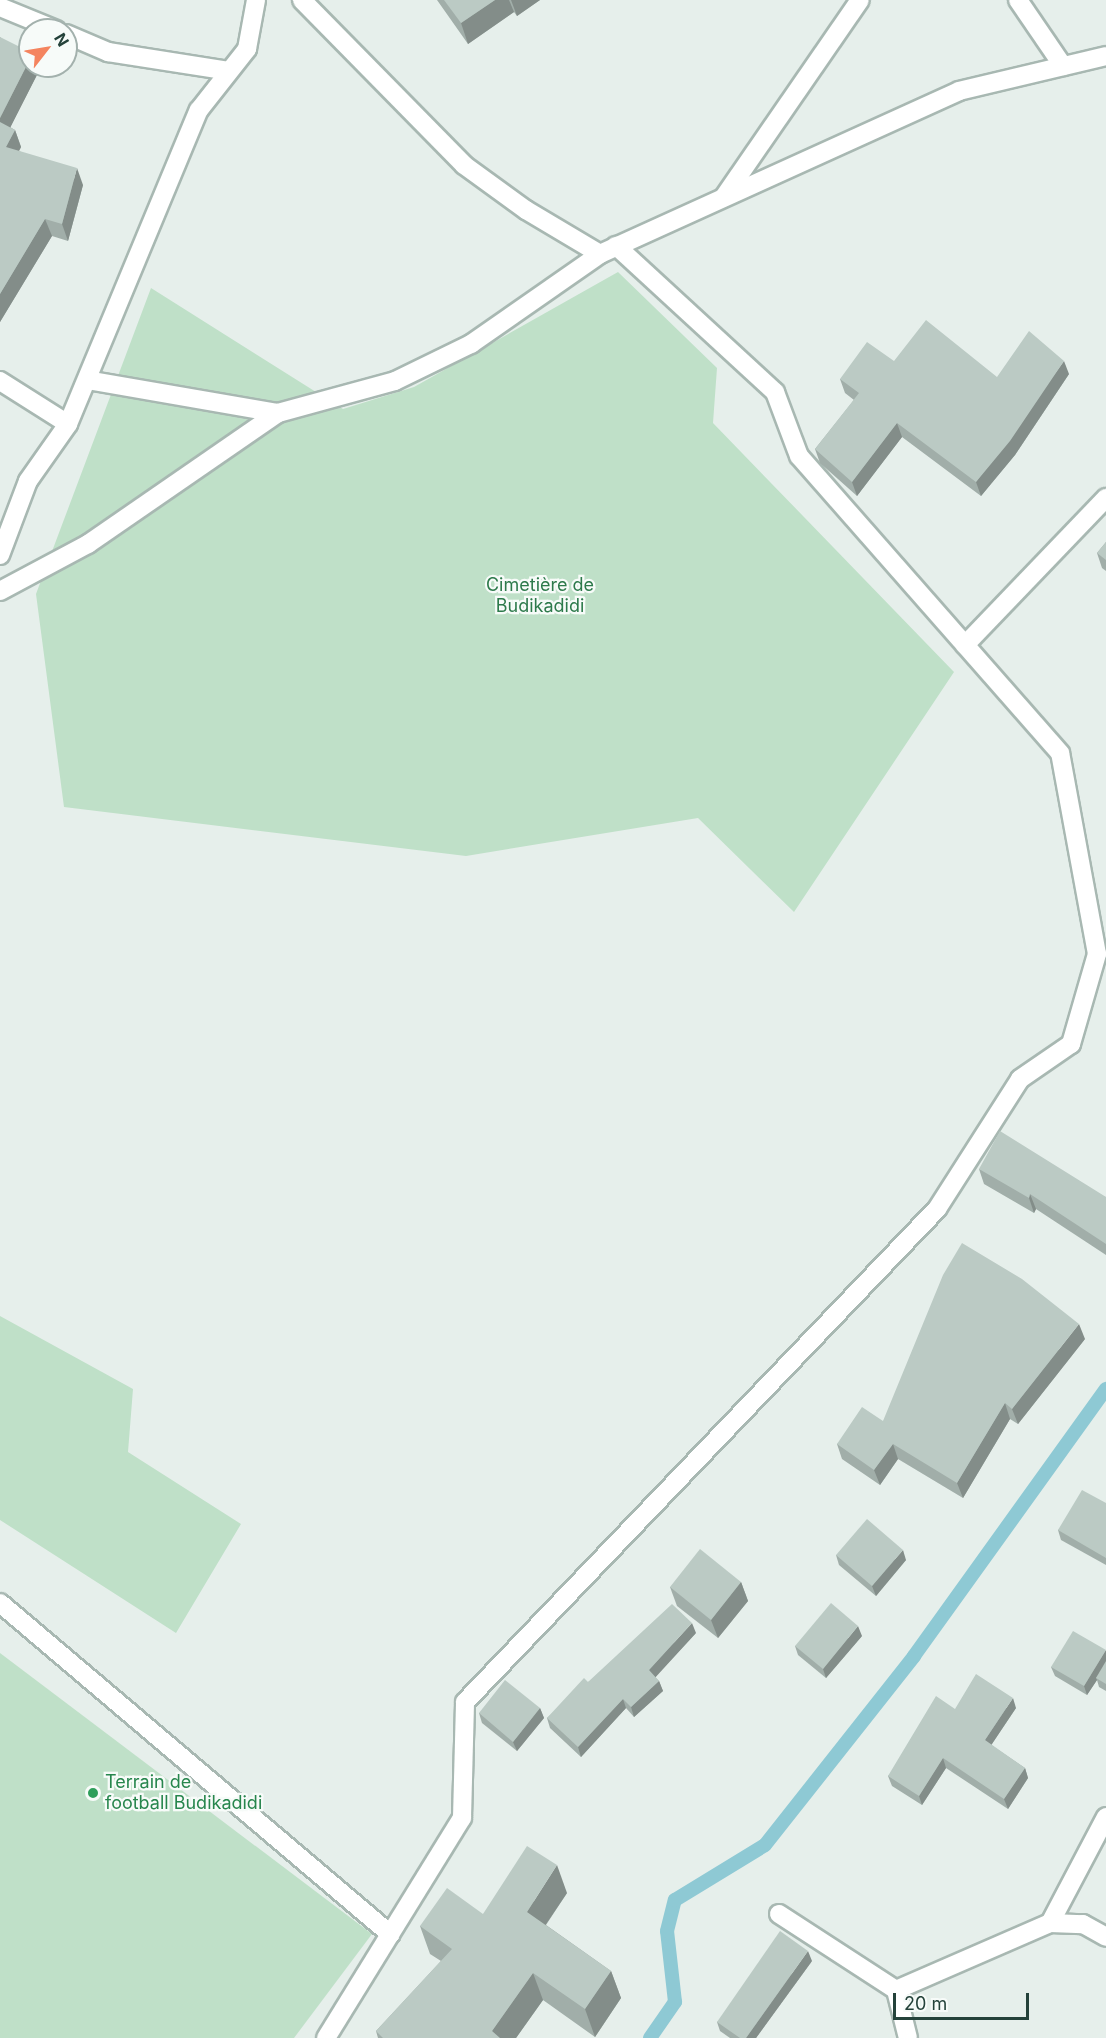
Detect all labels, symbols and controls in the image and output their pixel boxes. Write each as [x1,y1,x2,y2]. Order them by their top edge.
north arrow [18,18,78,78]
text: N [50,29,73,50]
park label: Cimetière de Budikadidi [486,575,594,618]
place label: Terrain de football Budikadidi [105,1772,262,1814]
marker: Terrain de football Budikadidi [86,1786,100,1800]
scale bar [896,1981,1032,2019]
text: 20 m [904,1993,947,2014]

